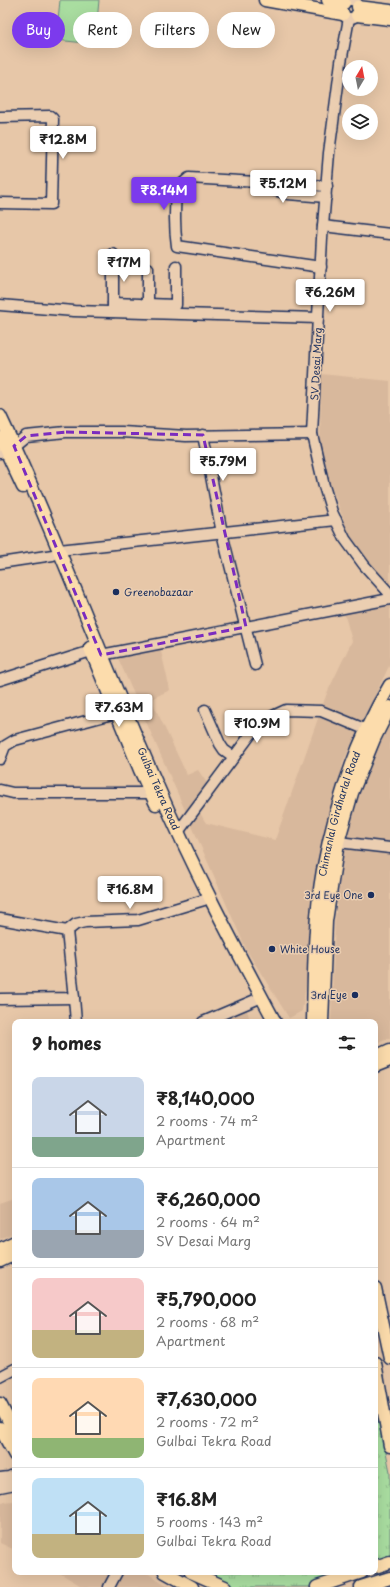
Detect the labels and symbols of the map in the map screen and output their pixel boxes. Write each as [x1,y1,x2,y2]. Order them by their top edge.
north arrow [342,60,378,96]
pin: ₹12.8M [30,126,96,160]
pin: ₹5.12M [250,170,316,204]
pin: ₹8.14M [131,177,197,211]
pin: ₹17M [100,249,148,283]
pin: ₹6.26M [297,279,363,313]
street label: SV Desai Marg [306,327,325,401]
pin: ₹5.79M [190,448,256,482]
place label: Greenobazaar [124,584,194,599]
marker: Greenobazaar [111,587,121,597]
pin: ₹7.63M [86,694,152,728]
pin: ₹10.9M [224,710,290,744]
street label: Gulbai Tekra Road [134,745,184,832]
street label: Chimanlal Girdharlal Road [314,748,363,878]
pin: ₹16.8M [97,876,163,910]
place label: 3rd Eye One [304,887,363,902]
marker: 3rd Eye One [366,890,376,900]
place label: White House [280,941,341,956]
marker: White House [267,944,277,954]
place label: 3rd Eye [310,987,347,1002]
marker: 3rd Eye [350,990,360,1000]

